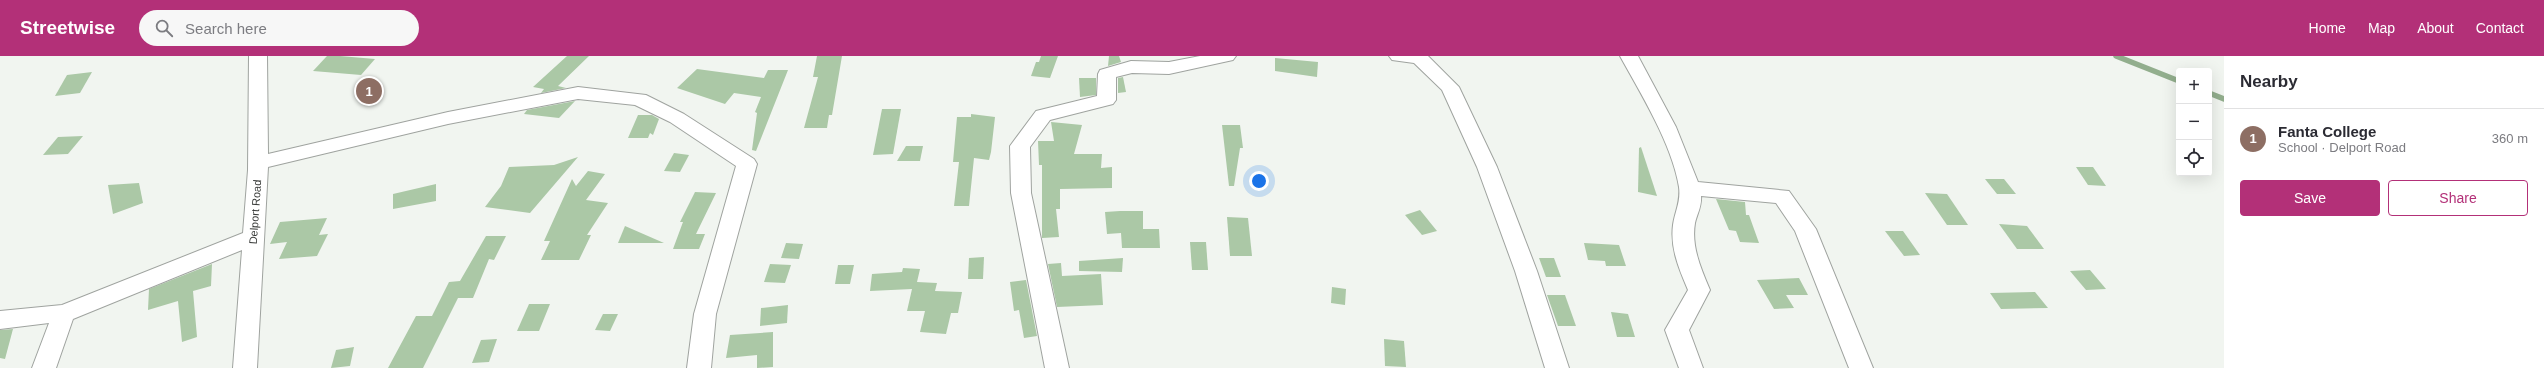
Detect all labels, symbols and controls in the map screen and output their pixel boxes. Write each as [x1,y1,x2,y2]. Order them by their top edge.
search box [139,10,419,46]
text: Streetwise [20,17,115,38]
icon: search [153,17,175,39]
text: Search here [185,20,267,37]
text: Home [2309,20,2346,36]
text: Map [2368,20,2395,36]
text: About [2417,20,2454,36]
text: Contact [2476,20,2524,36]
map controls [2176,68,2212,176]
button: + [2176,68,2212,104]
text: Nearby [2240,72,2298,91]
pin: 1 [356,76,382,106]
button: − [2176,104,2212,140]
text: Fanta College [2278,123,2376,140]
text: 1 [2249,131,2257,146]
text: 360 m [2492,131,2528,146]
button: locate [2176,140,2212,176]
text: School · Delport Road [2278,140,2406,155]
your location [1249,171,1269,191]
street label: Delport Road [247,179,263,245]
button: Save [2240,180,2380,216]
button: Share [2388,180,2528,216]

